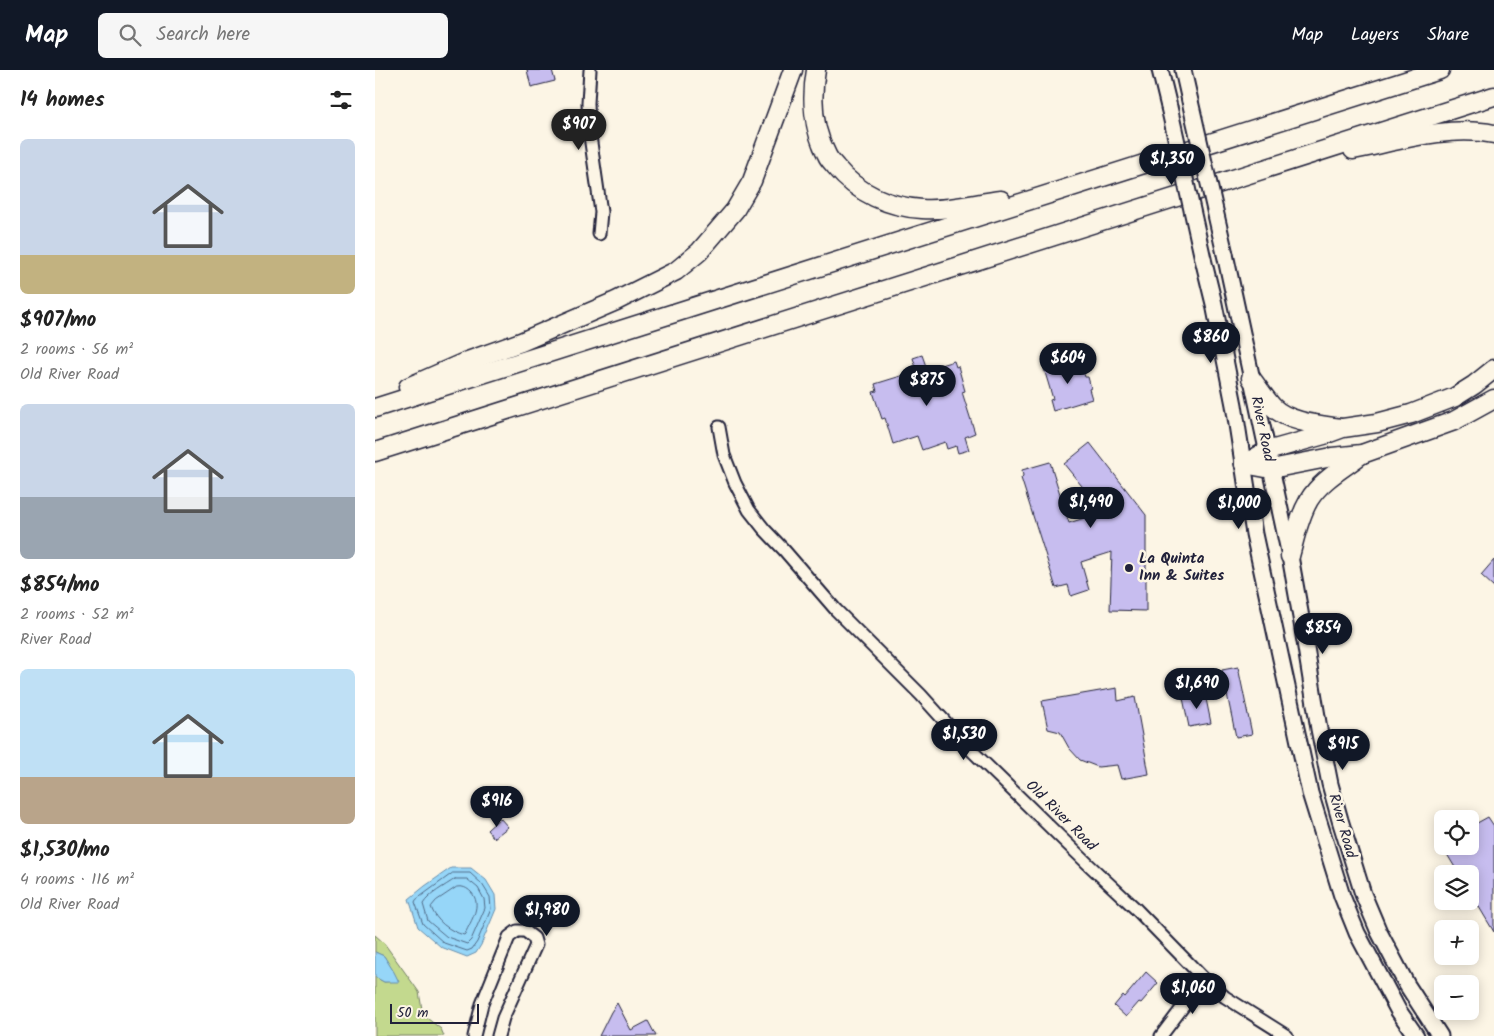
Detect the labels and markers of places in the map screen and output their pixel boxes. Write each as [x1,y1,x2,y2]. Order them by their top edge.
pin: $907 [549,108,609,151]
pin: $1,350 [1131,144,1213,186]
pin: $860 [1181,322,1241,364]
pin: $604 [1038,342,1098,385]
pin: $875 [897,364,957,407]
pin: $1,490 [1050,486,1132,529]
pin: $1,000 [1198,488,1280,530]
place label: La Quinta Inn & Suites [1139,547,1224,588]
marker: La Quinta Inn & Suites [1123,562,1135,574]
pin: $854 [1293,612,1353,655]
pin: $1,690 [1156,668,1238,710]
pin: $1,530 [923,718,1005,761]
pin: $915 [1313,728,1373,771]
pin: $916 [467,786,527,828]
pin: $1,980 [506,894,588,937]
pin: $1,060 [1152,972,1234,1015]

